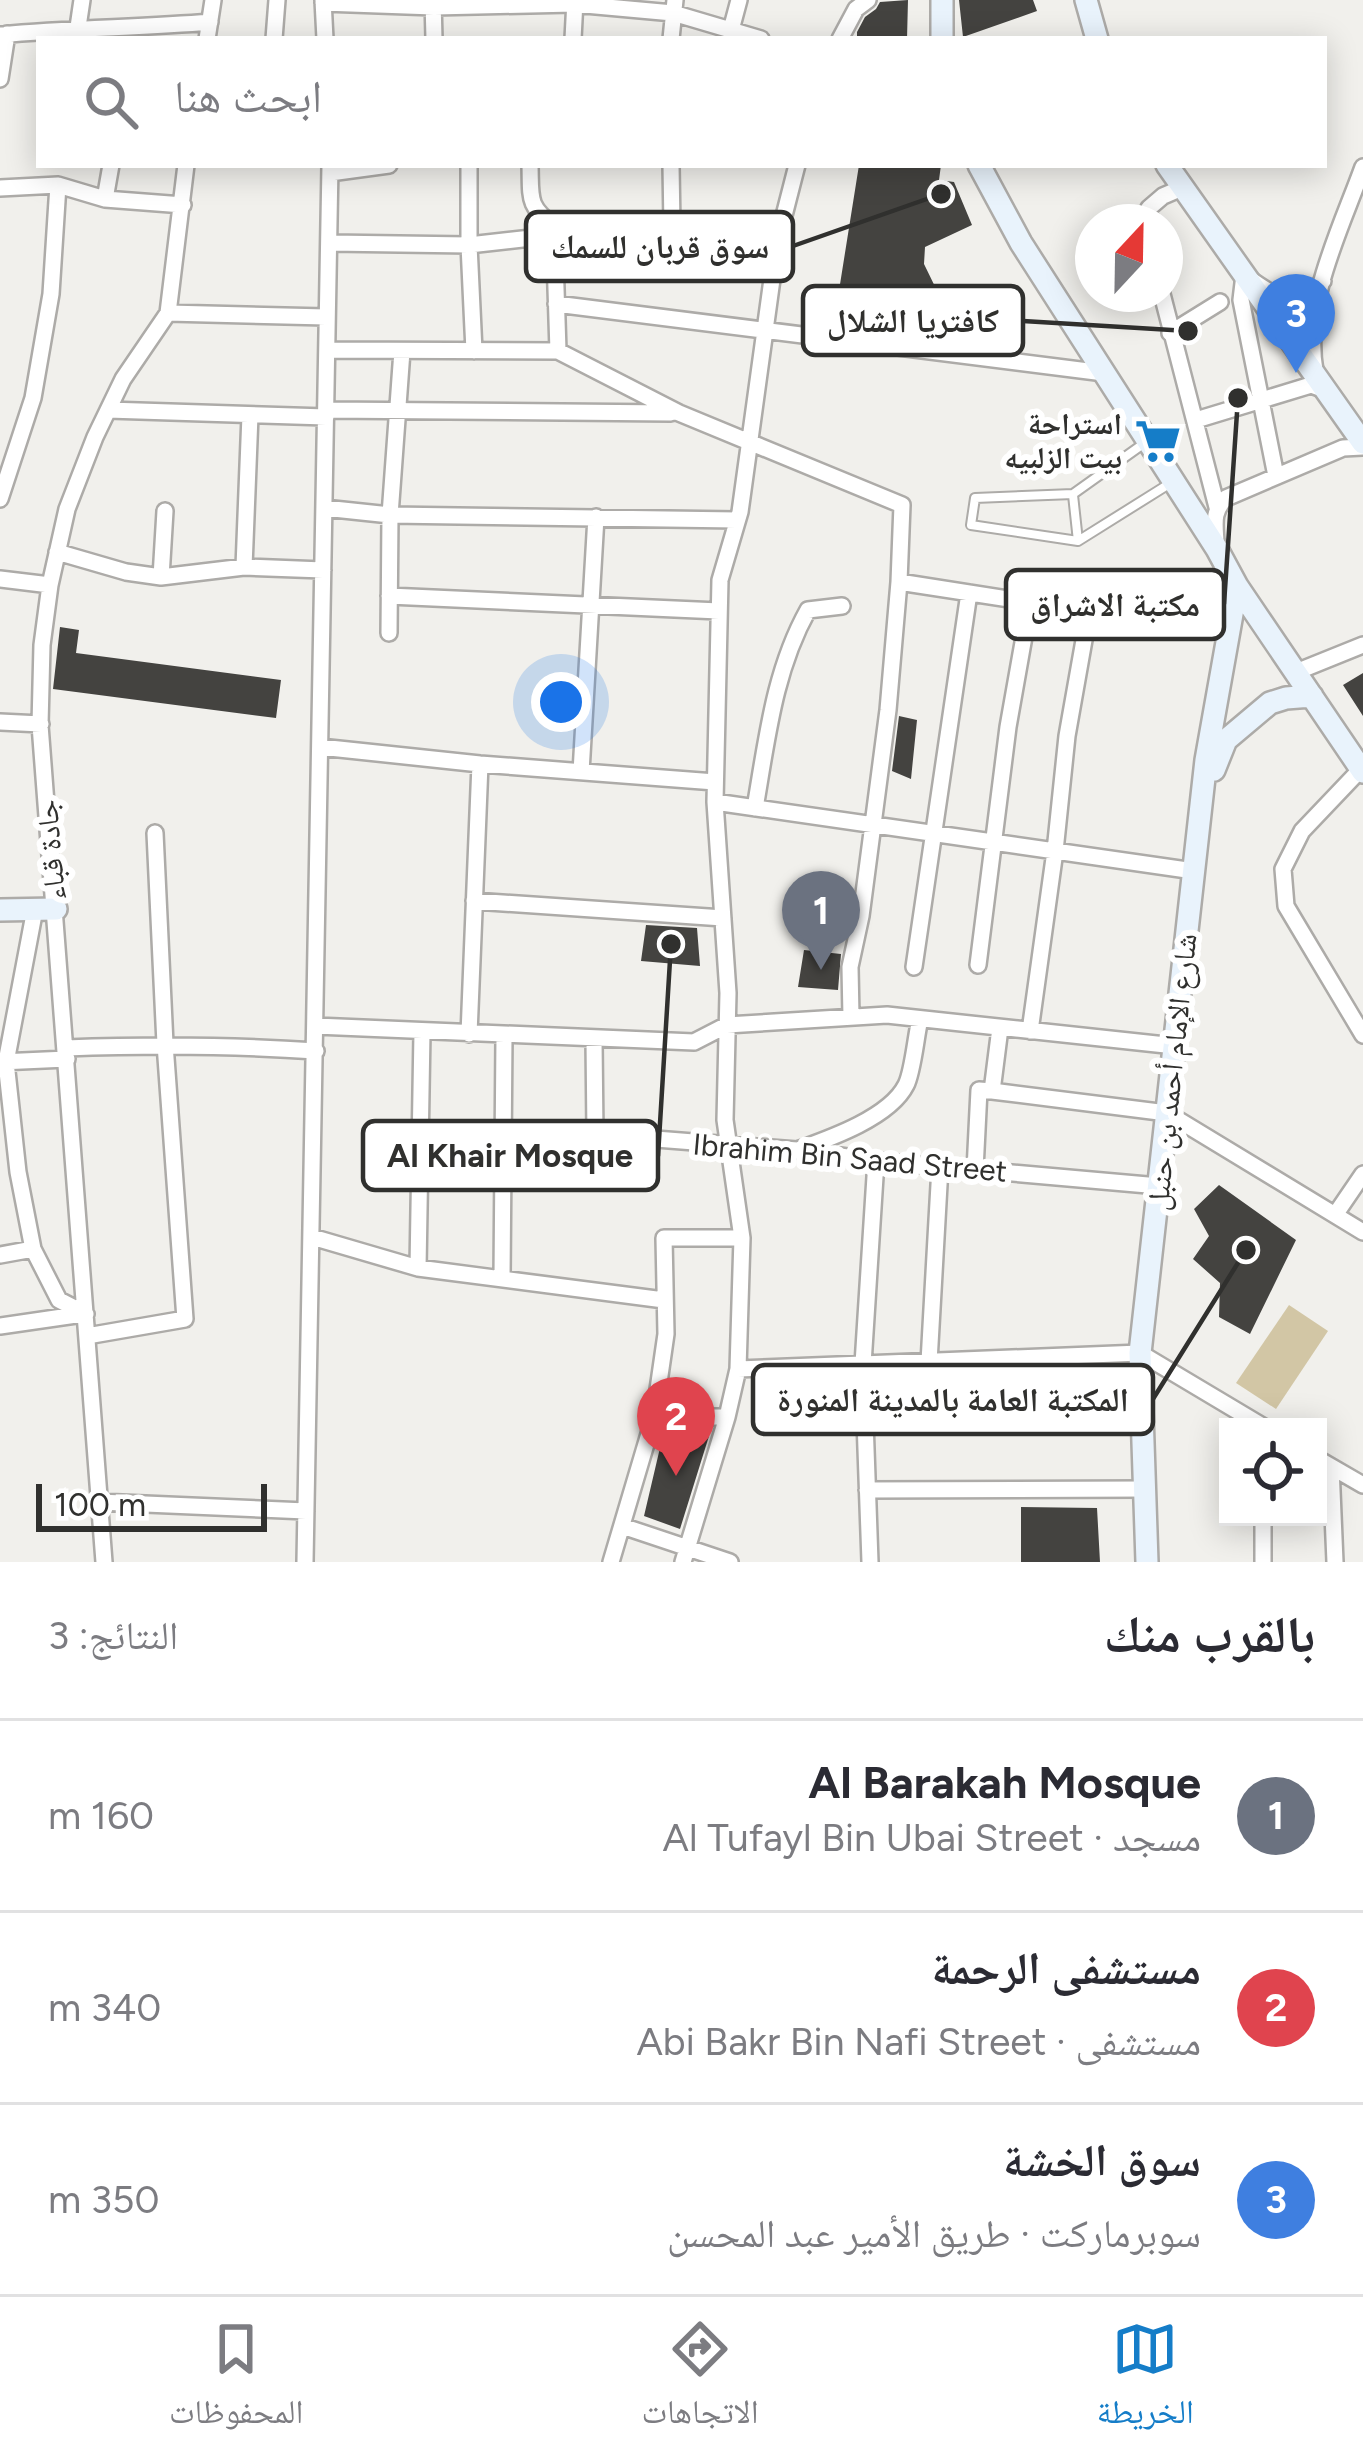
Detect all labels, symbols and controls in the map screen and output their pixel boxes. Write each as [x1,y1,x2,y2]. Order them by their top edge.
search box [36,36,1327,168]
icon: search [78,69,144,135]
text: ابحث هنا [174,69,322,123]
north arrow [1075,204,1183,312]
callout: سوق قربان للسمك [526,212,793,281]
text: سوق قربان للسمك [551,227,769,266]
pin: 3 [1257,274,1335,373]
callout: كافتريا الشلال [803,286,1023,355]
text: كافتريا الشلال [827,301,1000,341]
place label: استراحة بيت الزلبيه [1004,405,1122,476]
supermarket icon: استراحة بيت الزلبيه [1133,416,1183,466]
callout: مكتبة الاشراق [1006,570,1224,639]
text: مكتبة الاشراق [1030,585,1200,624]
your location [531,672,591,732]
street label: جادة قباء [28,798,73,902]
pin: 1 [782,871,860,970]
street label: شارع الإمام أحمد بن حنبل [1139,932,1205,1212]
callout: Al Khair Mosque [363,1121,658,1190]
street label: Ibrahim Bin Saad Street [691,1125,1009,1190]
text: Al Khair Mosque [387,1136,633,1175]
callout: المكتبة العامة بالمدينة المنورة [753,1365,1153,1434]
pin: 2 [637,1377,715,1476]
text: المكتبة العامة بالمدينة المنورة [777,1380,1129,1419]
map controls [1219,1418,1327,1526]
button: locate [1219,1418,1327,1526]
scale bar [36,1478,267,1531]
text: 100 m [54,1485,146,1524]
text: بالقرب منك [1104,1604,1315,1665]
text: النتائج: 3 [48,1612,178,1659]
text: Al Barakah Mosque [808,1755,1201,1809]
text: 160 m [48,1792,154,1839]
text: 1 [1268,1792,1284,1839]
text: مسجد · Al Tufayl Bin Ubai Street [663,1814,1201,1861]
text: مستشفى الرحمة [931,1941,1201,1995]
text: 340 m [48,1984,161,2031]
text: 2 [1265,1984,1287,2031]
text: مستشفى · Abi Bakr Bin Nafi Street [636,2018,1201,2065]
text: سوق الخشة [1003,2133,1201,2187]
text: 350 m [48,2176,159,2223]
text: 3 [1265,2176,1287,2223]
text: سوبرماركت · طريق الأمير عبد المحسن [667,2210,1201,2257]
tab: المحفوظات [169,2316,303,2444]
tab: الاتجاهات [641,2316,759,2444]
tab: الخريطة [1097,2316,1194,2444]

